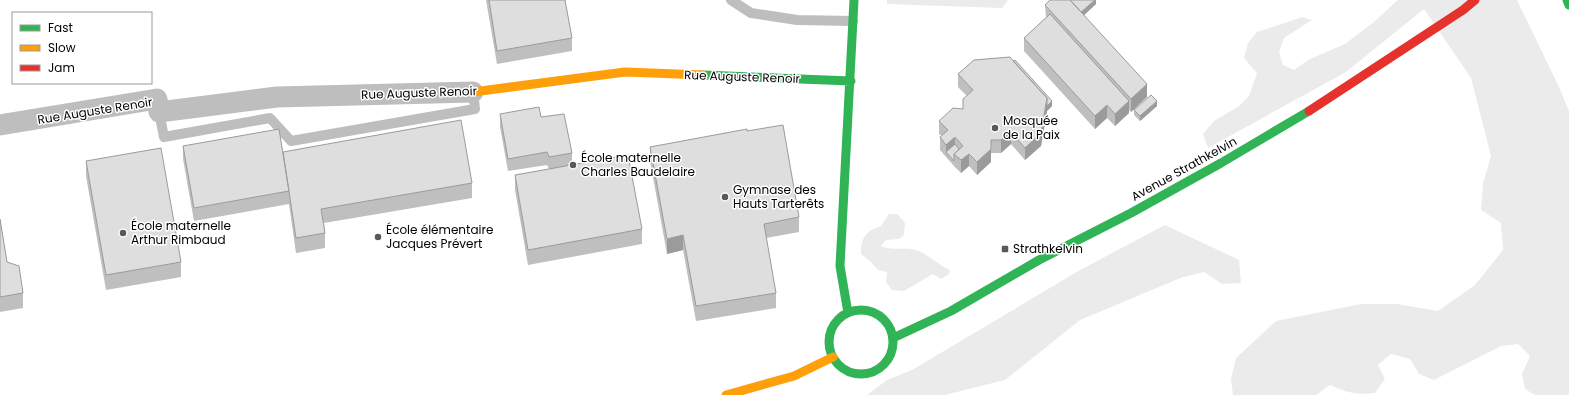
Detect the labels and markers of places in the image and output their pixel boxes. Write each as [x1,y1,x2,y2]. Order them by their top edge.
place label: Mosquée de la Paix [1003,112,1060,143]
marker: Mosquée de la Paix [990,123,1000,133]
place label: École maternelle Charles Baudelaire [581,149,695,180]
marker: École maternelle Charles Baudelaire [568,160,578,170]
place label: Gymnase des Hauts Tarterêts [733,181,824,212]
marker: Gymnase des Hauts Tarterêts [720,192,730,202]
place label: École maternelle Arthur Rimbaud [131,217,231,248]
place label: École élémentaire Jacques Prévert [386,221,493,252]
marker: École maternelle Arthur Rimbaud [118,228,128,238]
marker: École élémentaire Jacques Prévert [373,232,383,242]
place label: Strathkelvin [1013,240,1083,257]
marker: Strathkelvin [1000,244,1010,254]

